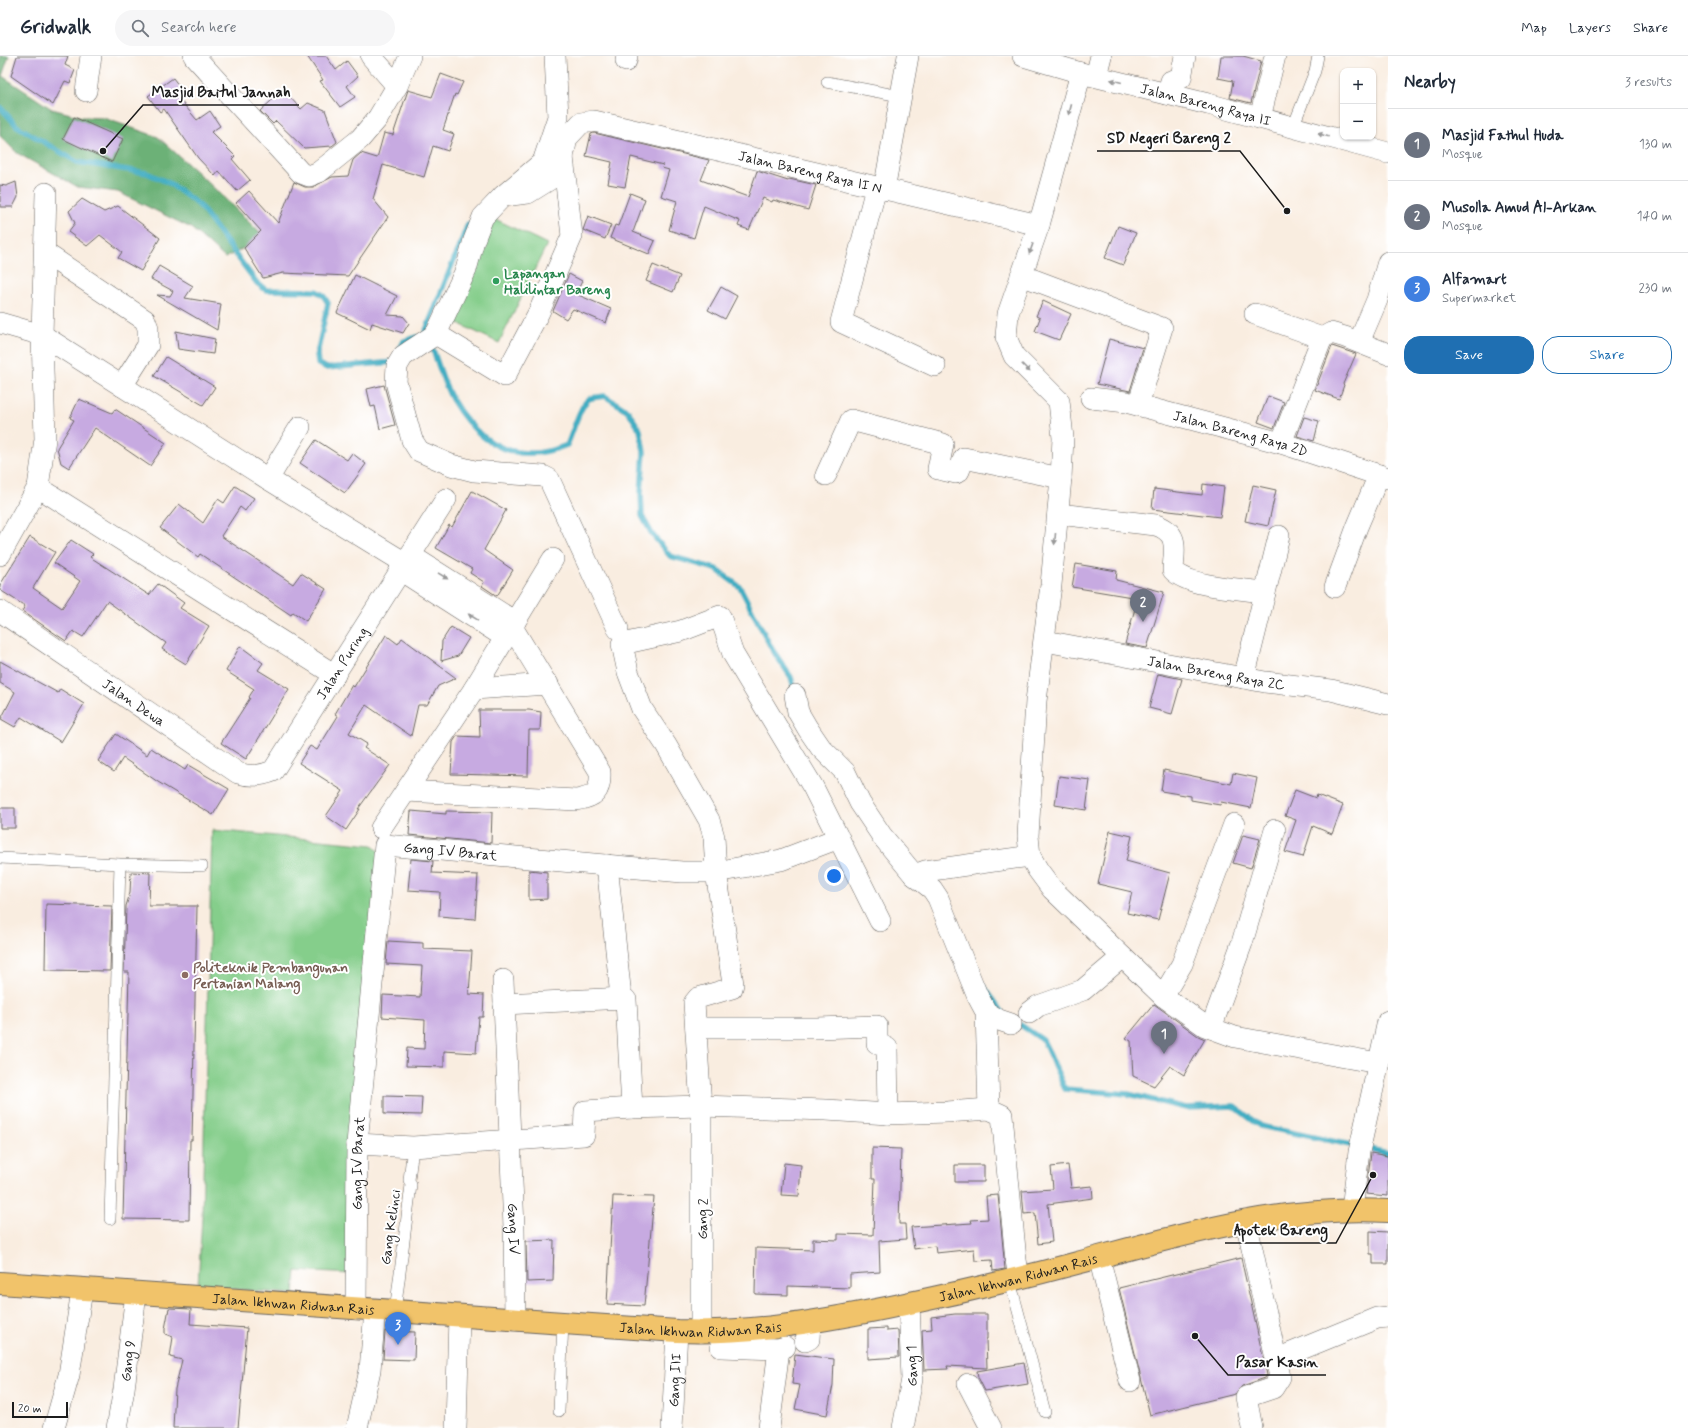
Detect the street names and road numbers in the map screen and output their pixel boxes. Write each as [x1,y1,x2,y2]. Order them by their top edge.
street label: Jalan Bareng Raya II [1138,80,1273,131]
street label: Jalan Bareng Raya II N [736,147,884,198]
street label: Jalan Bareng Raya 2D [1171,407,1310,461]
street label: Jalan Puring [313,624,372,703]
street label: Jalan Bareng Raya 2C [1146,652,1286,694]
street label: Jalan Dewa [98,675,168,731]
street label: Gang IV Barat [403,839,499,865]
street label: Gang IV Barat [349,1115,370,1210]
street label: Gang Kelinci [377,1188,406,1266]
street label: Gang 2 [694,1198,713,1240]
street label: Gang IV [503,1203,522,1255]
street label: Jalan Ikhwan Ridwan Rais [937,1250,1100,1307]
street label: Jalan Ikhwan Ridwan Rais [211,1290,375,1320]
street label: Jalan Ikhwan Ridwan Rais [618,1318,783,1341]
street label: Gang 9 [117,1339,140,1383]
street label: Gang 1 [903,1345,922,1388]
street label: Gang III [665,1353,686,1408]

